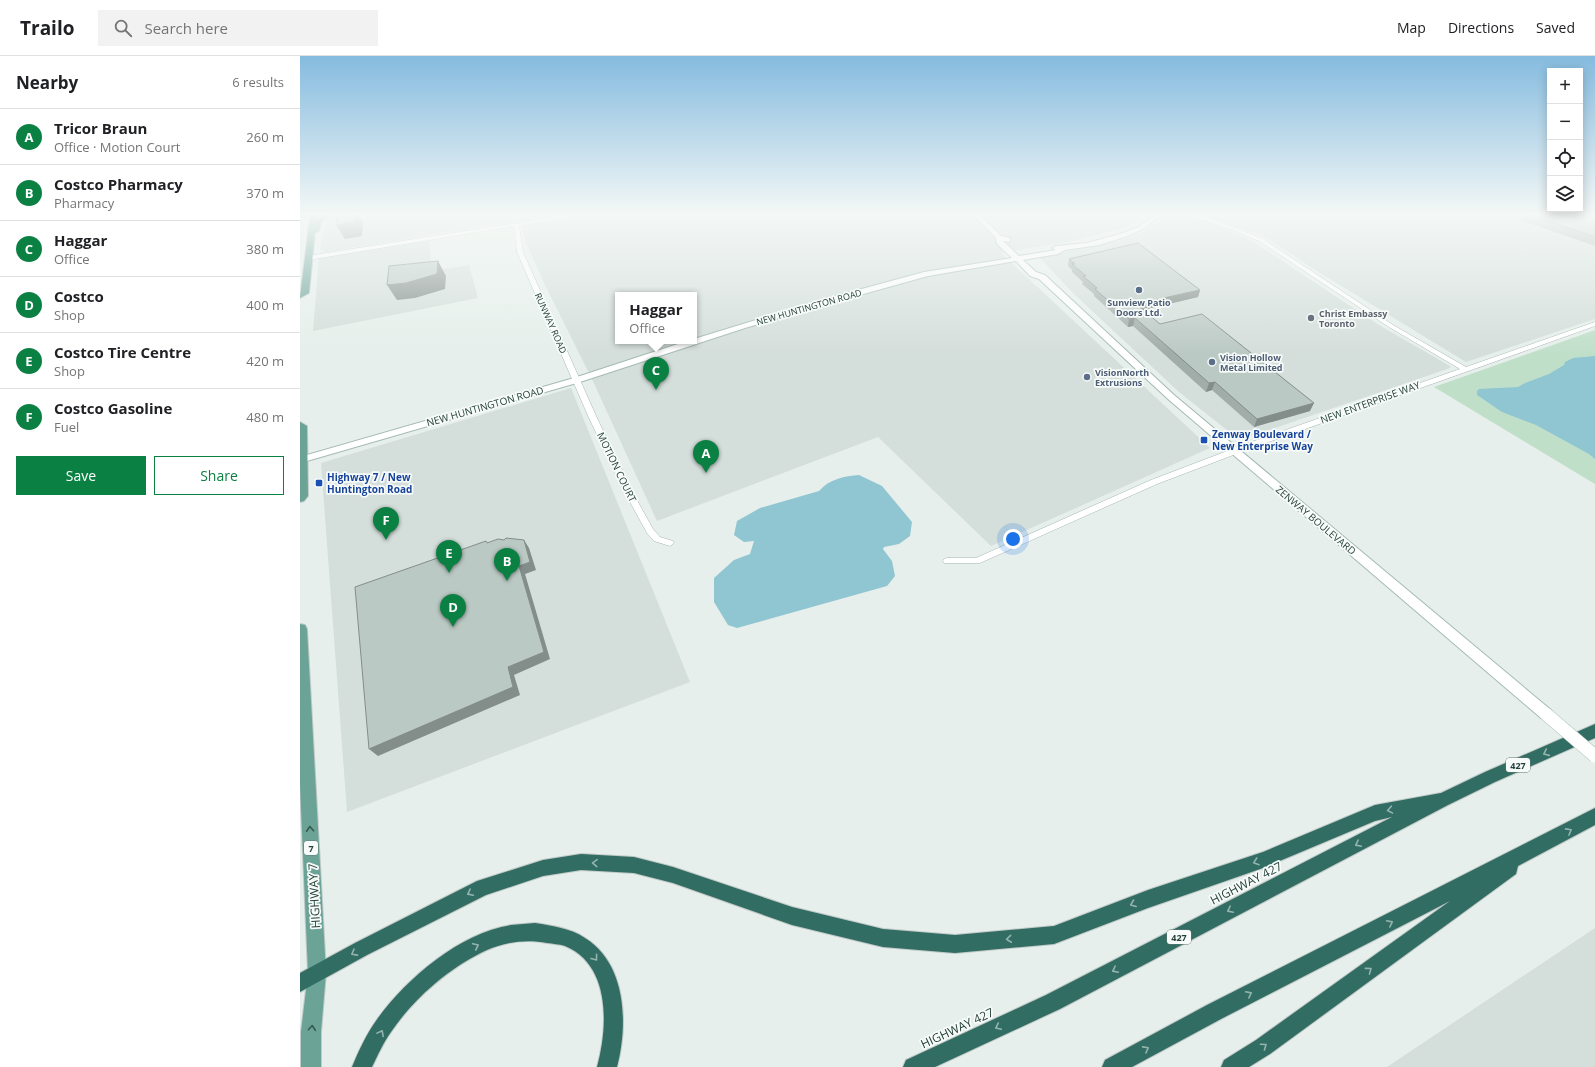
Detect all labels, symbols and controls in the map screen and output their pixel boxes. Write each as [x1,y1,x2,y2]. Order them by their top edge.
search box [98,10,378,46]
text: Trailo [20,15,74,41]
icon: search [112,17,134,39]
text: Search here [144,18,228,38]
text: Map [1397,18,1426,37]
text: Directions [1448,18,1514,37]
text: Saved [1536,18,1575,37]
map controls [1547,68,1583,212]
button: + [1547,68,1583,104]
text: Nearby [16,71,78,94]
text: 6 results [232,73,284,91]
button: − [1547,104,1583,140]
text: Tricor Braun [54,118,147,138]
text: A [25,128,33,146]
text: 260 m [246,128,284,146]
text: Office · Motion Court [54,138,180,156]
button: locate [1547,140,1583,176]
text: Costco Pharmacy [54,174,183,194]
button: layers [1547,176,1583,212]
text: B [25,184,33,202]
text: 370 m [246,184,284,202]
text: Pharmacy [54,194,114,212]
text: Haggar [54,230,107,250]
text: C [25,240,33,258]
text: 380 m [246,240,284,258]
text: Office [54,250,90,268]
marker: Sunview Patio Doors Ltd. [1134,285,1144,295]
text: Costco [54,286,104,306]
street label: NEW HUNTINGTON ROAD [755,286,863,328]
street label: RUNWAY ROAD [532,291,570,355]
popup [615,292,697,344]
text: D [24,296,34,314]
text: 400 m [246,296,284,314]
place label: Sunview Patio Doors Ltd. [1107,296,1171,319]
text: Haggar [629,299,683,319]
text: Shop [54,306,85,324]
place label: Christ Embassy Toronto [1319,307,1388,330]
marker: Christ Embassy Toronto [1306,313,1316,323]
text: Office [629,319,665,337]
text: Costco Tire Centre [54,342,191,362]
place label: Vision Hollow Metal Limited [1220,351,1283,374]
text: E [25,352,33,370]
text: 420 m [246,352,284,370]
pin: C [643,357,669,390]
marker: Vision Hollow Metal Limited [1207,357,1217,367]
text: Shop [54,362,85,380]
place label: VisionNorth Extrusions [1095,366,1149,389]
marker: VisionNorth Extrusions [1082,372,1092,382]
street label: NEW ENTERPRISE WAY [1318,377,1422,427]
street label: NEW HUNTINGTON ROAD [425,383,545,429]
text: Costco Gasoline [54,398,172,418]
text: F [25,408,33,426]
text: 480 m [246,408,284,426]
text: Fuel [54,418,79,436]
place label: Zenway Boulevard / New Enterprise Way [1212,427,1313,453]
street label: MOTION COURT [594,430,640,505]
marker: Zenway Boulevard / New Enterprise Way [1199,435,1209,445]
pin: A [693,440,719,473]
button: Save [16,456,146,495]
button: Share [154,456,284,495]
place label: Highway 7 / New Huntington Road [327,470,412,496]
marker: Highway 7 / New Huntington Road [314,478,324,488]
street label: ZENWAY BOULEVARD [1273,482,1359,558]
pin: F [373,507,399,540]
your location [1003,529,1023,549]
pin: E [436,540,462,573]
pin: B [494,548,520,581]
pin: D [440,594,466,627]
one-way arrow [1543,748,1550,756]
road number: 427 [1506,758,1530,772]
one-way arrow [1387,805,1393,814]
one-way arrow [306,826,315,832]
one-way arrow [1564,828,1572,835]
one-way arrow [1355,839,1362,847]
road number: 7 [304,841,318,855]
street label: HIGHWAY 427 [1207,857,1285,908]
one-way arrow [1253,857,1260,866]
one-way arrow [592,859,598,867]
street label: HIGHWAY 7 [304,863,324,929]
one-way arrow [467,888,474,896]
one-way arrow [1130,900,1137,908]
one-way arrow [1227,905,1234,913]
one-way arrow [1386,920,1393,927]
road number: 427 [1167,930,1191,944]
one-way arrow [1006,934,1012,943]
one-way arrow [471,943,479,951]
one-way arrow [351,948,358,955]
one-way arrow [590,954,597,961]
one-way arrow [1111,965,1119,973]
one-way arrow [1365,967,1372,975]
one-way arrow [1245,991,1252,999]
street label: HIGHWAY 427 [918,1004,996,1052]
one-way arrow [995,1022,1002,1030]
one-way arrow [307,1025,316,1031]
one-way arrow [376,1029,383,1037]
one-way arrow [1259,1044,1266,1051]
one-way arrow [1142,1046,1149,1053]

